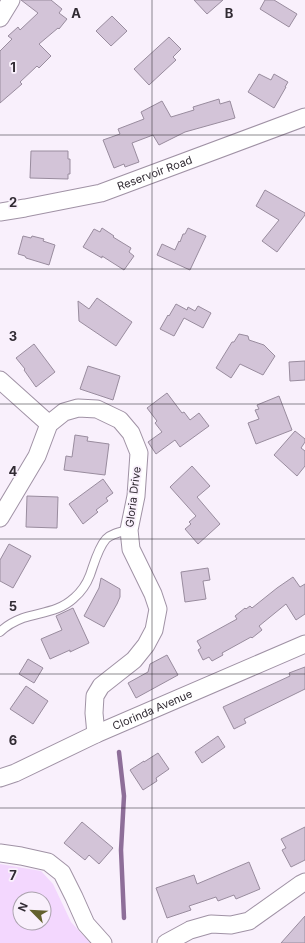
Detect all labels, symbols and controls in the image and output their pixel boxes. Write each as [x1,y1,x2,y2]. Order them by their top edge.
text: A [71,5,81,21]
text: B [225,5,234,21]
text: 1 [10,59,16,75]
street label: Reservoir Road [115,153,194,193]
text: 2 [9,194,17,210]
text: 3 [9,328,17,344]
text: 4 [9,463,18,479]
street label: Gloria Drive [122,466,144,528]
text: 5 [9,598,17,614]
street label: Clorinda Avenue [110,686,194,733]
text: 6 [9,732,17,748]
text: 7 [9,867,17,883]
north arrow [12,891,52,931]
text: N [15,900,31,914]

